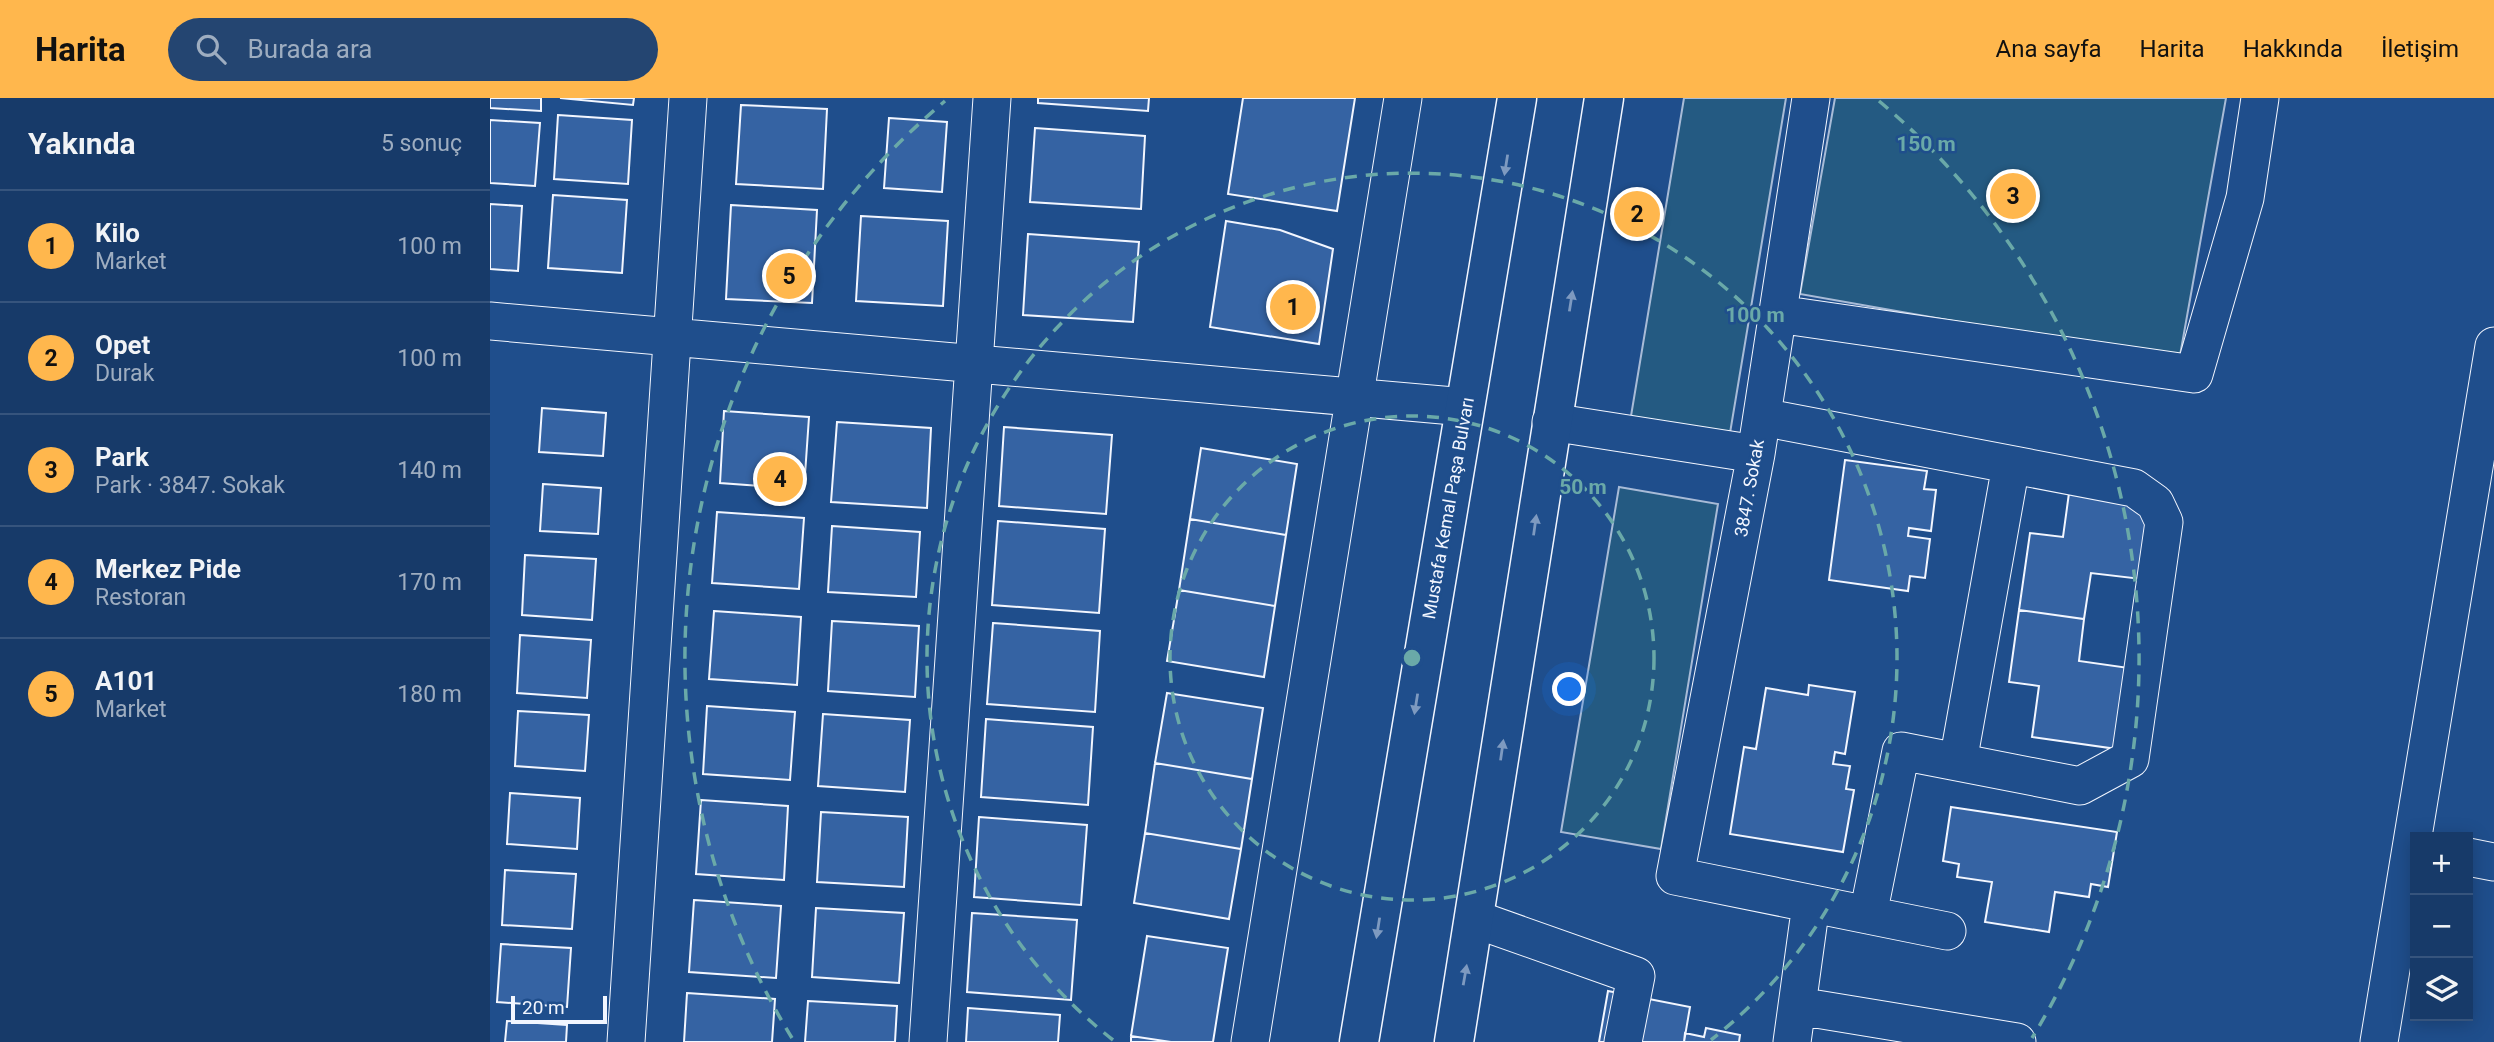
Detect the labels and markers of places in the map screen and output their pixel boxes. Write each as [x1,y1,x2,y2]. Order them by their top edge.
pin: 3 [1990,170,2036,222]
pin: 2 [1614,188,1660,240]
pin: 5 [766,250,812,302]
pin: 1 [1270,281,1316,333]
pin: 4 [757,453,803,505]
centre of rings [1400,646,1424,670]

